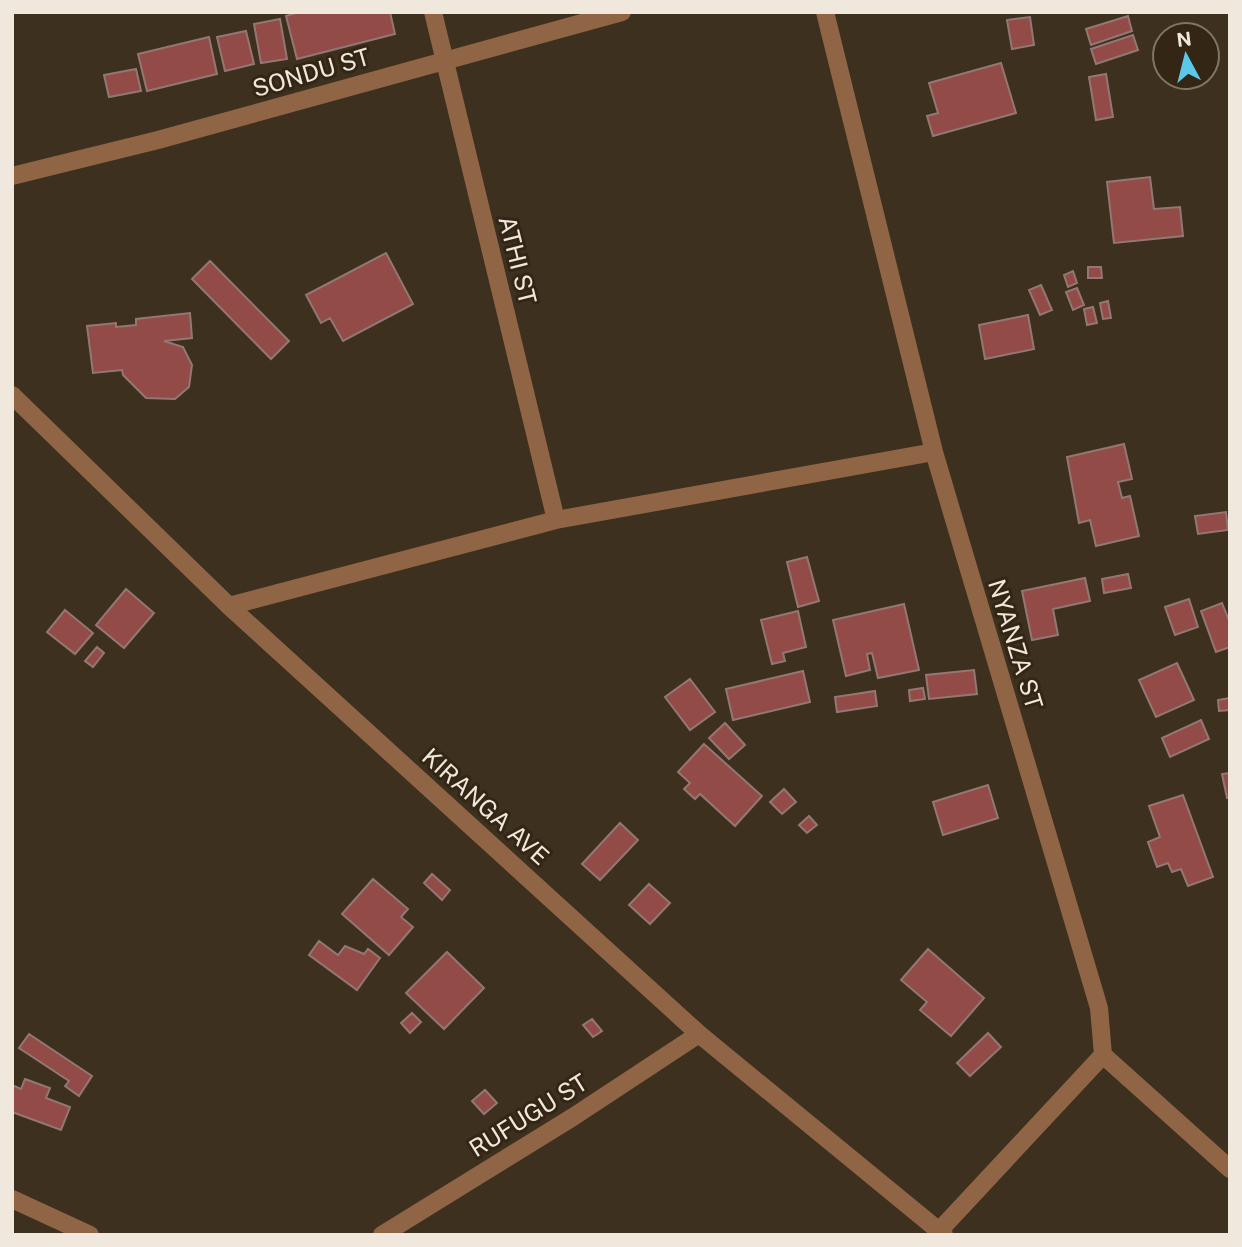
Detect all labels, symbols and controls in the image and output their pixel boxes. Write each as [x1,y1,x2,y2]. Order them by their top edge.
north arrow [1151,21,1221,91]
text: N [1175,27,1193,51]
street label: SONDU ST [249,42,373,102]
street label: ATHI ST [494,213,542,307]
street label: NYANZA ST [983,576,1049,712]
street label: KIRANGA AVE [417,742,555,870]
street label: RUFUGU ST [464,1068,592,1162]

